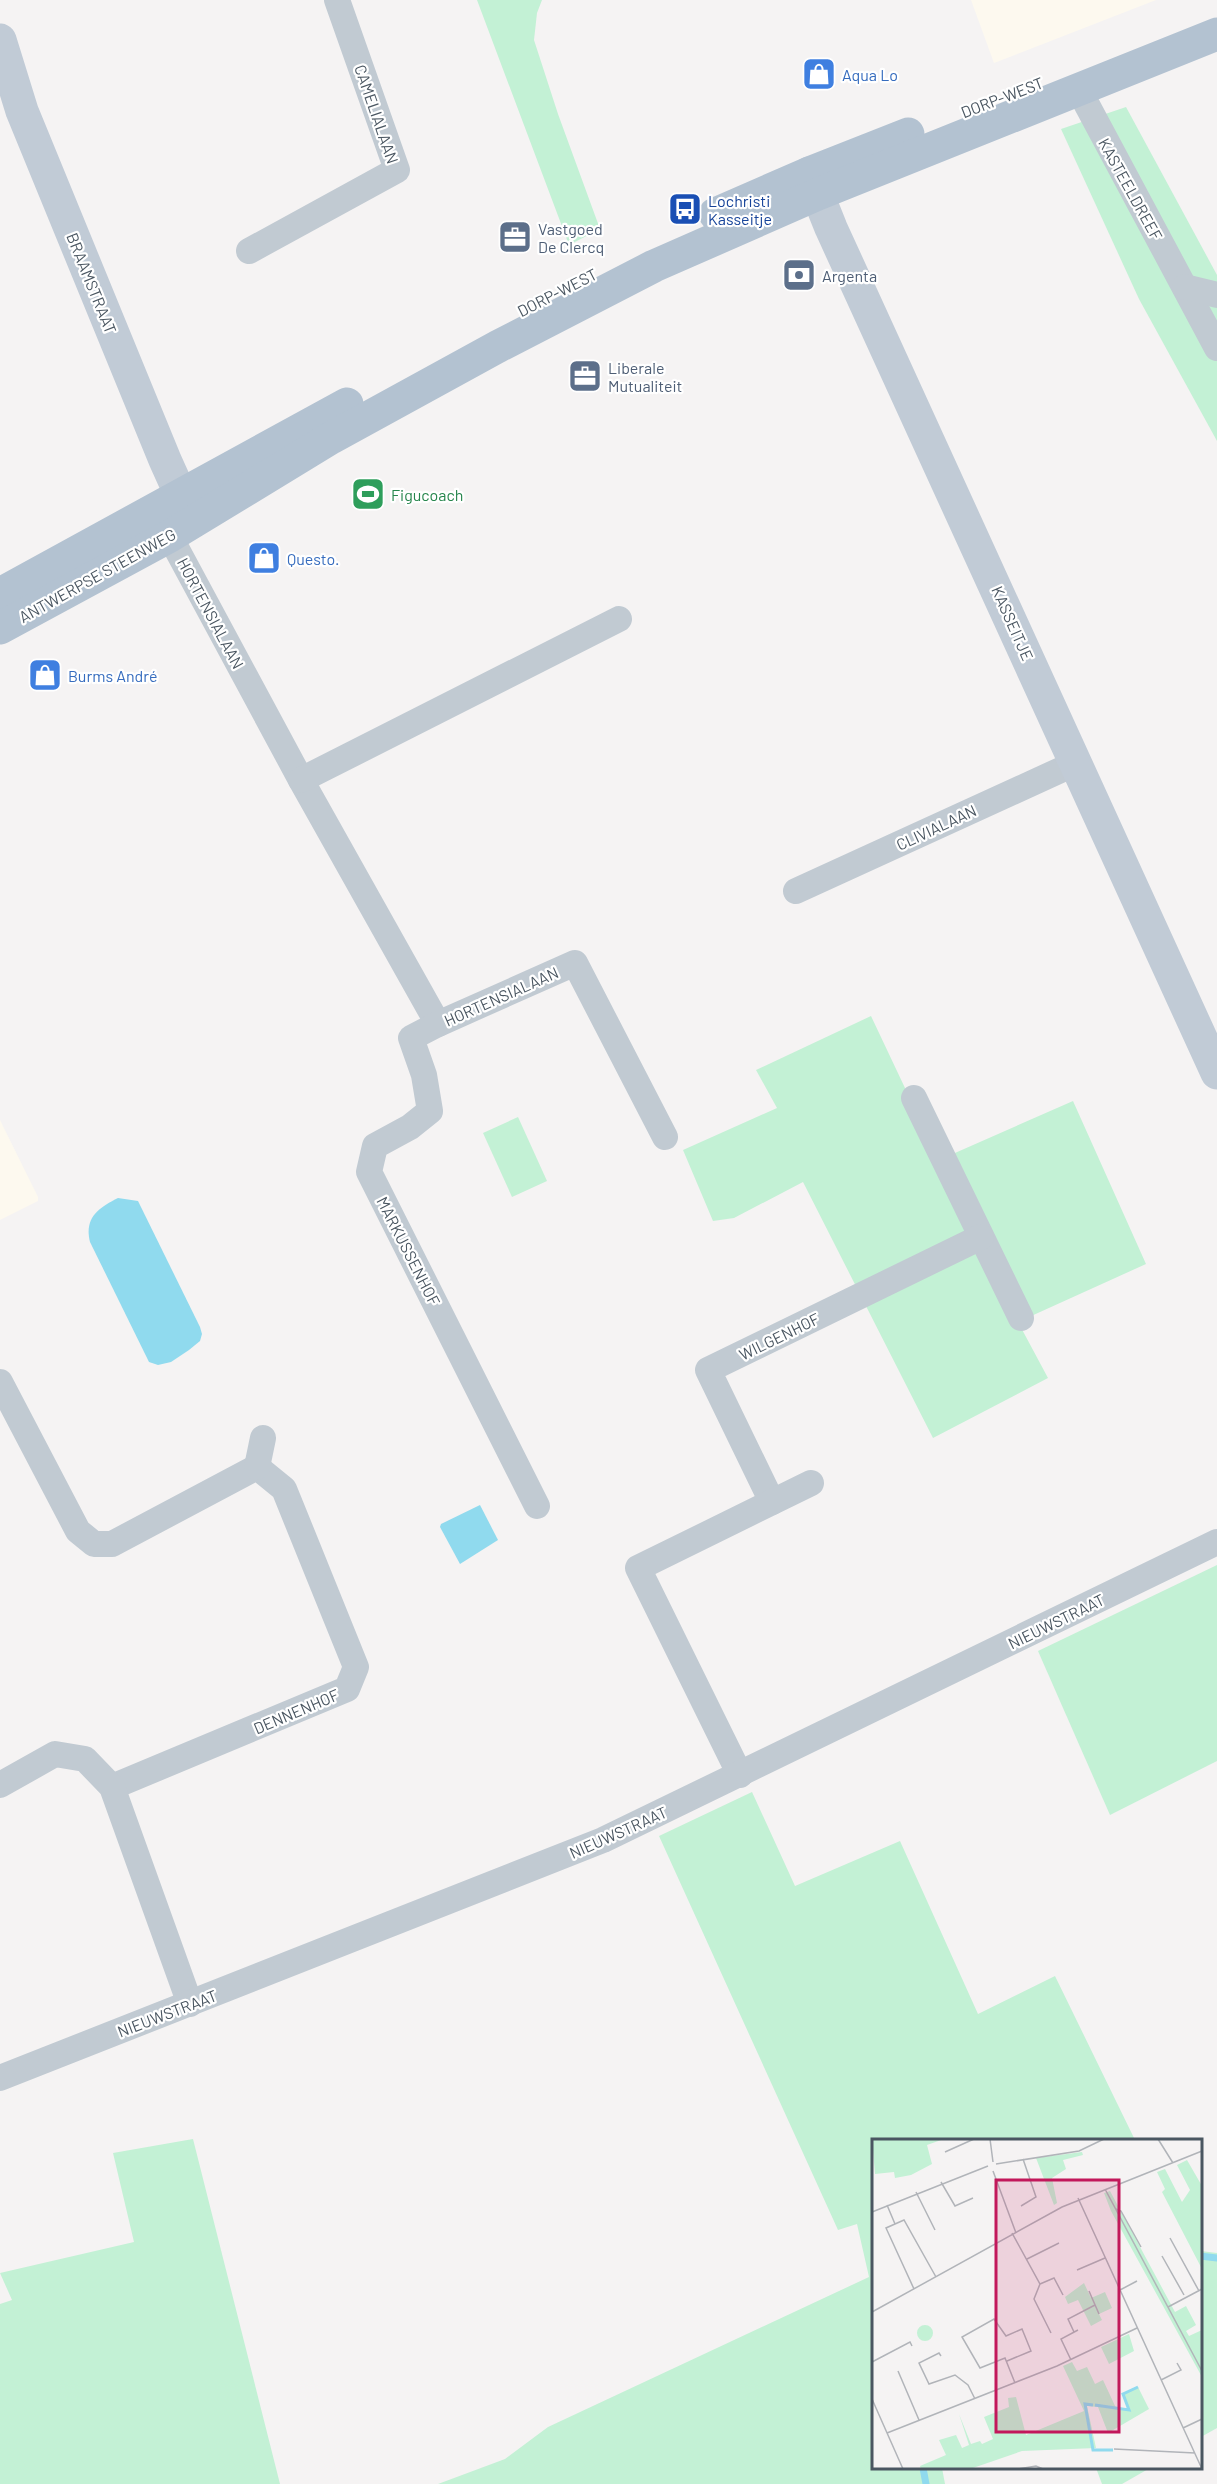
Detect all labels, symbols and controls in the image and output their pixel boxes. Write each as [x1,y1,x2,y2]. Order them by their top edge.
shop icon: Aqua Lo [801,56,837,92]
street label: CAMELIALAAN [351,62,403,166]
place label: Aqua Lo [842,65,898,84]
street label: DORP-WEST [958,73,1046,121]
street label: KASTEELDREEF [1095,135,1167,243]
bus stop icon: Lochristi Kasseitje [667,191,703,227]
place label: Lochristi Kasseitje [708,191,772,228]
office icon: Vastgoed De Clercq [497,219,533,255]
place label: Vastgoed De Clercq [538,219,604,256]
street label: BRAAMSTRAAT [63,230,121,336]
bank icon: Argenta [781,257,817,293]
street label: DORP-WEST [514,264,600,320]
place label: Argenta [822,266,877,285]
office icon: Liberale Mutualiteit [567,358,603,394]
place label: Liberale Mutualiteit [608,358,682,395]
sports icon: Figucoach [350,476,386,512]
place label: Figucoach [391,485,463,504]
street label: ANTWERPSE STEENWEG [15,524,179,626]
shop icon: Questo. [246,540,282,576]
place label: Questo. [287,549,339,568]
street label: HORTENSIALAAN [174,554,248,672]
street label: KASSEITJE [988,583,1038,663]
shop icon: Burms André [27,657,63,693]
place label: Burms André [68,666,158,685]
street label: CLIVIALAAN [893,800,979,854]
street label: HORTENSIALAAN [441,962,561,1030]
street label: MARKUSSENHOF [373,1193,445,1309]
street label: WILGENHOF [736,1308,822,1364]
street label: NIEUWSTRAAT [1005,1589,1107,1653]
street label: DENNENHOF [251,1685,341,1737]
street label: NIEUWSTRAAT [566,1802,670,1862]
street label: NIEUWSTRAAT [115,1985,219,2041]
inset map [872,2139,1202,2469]

